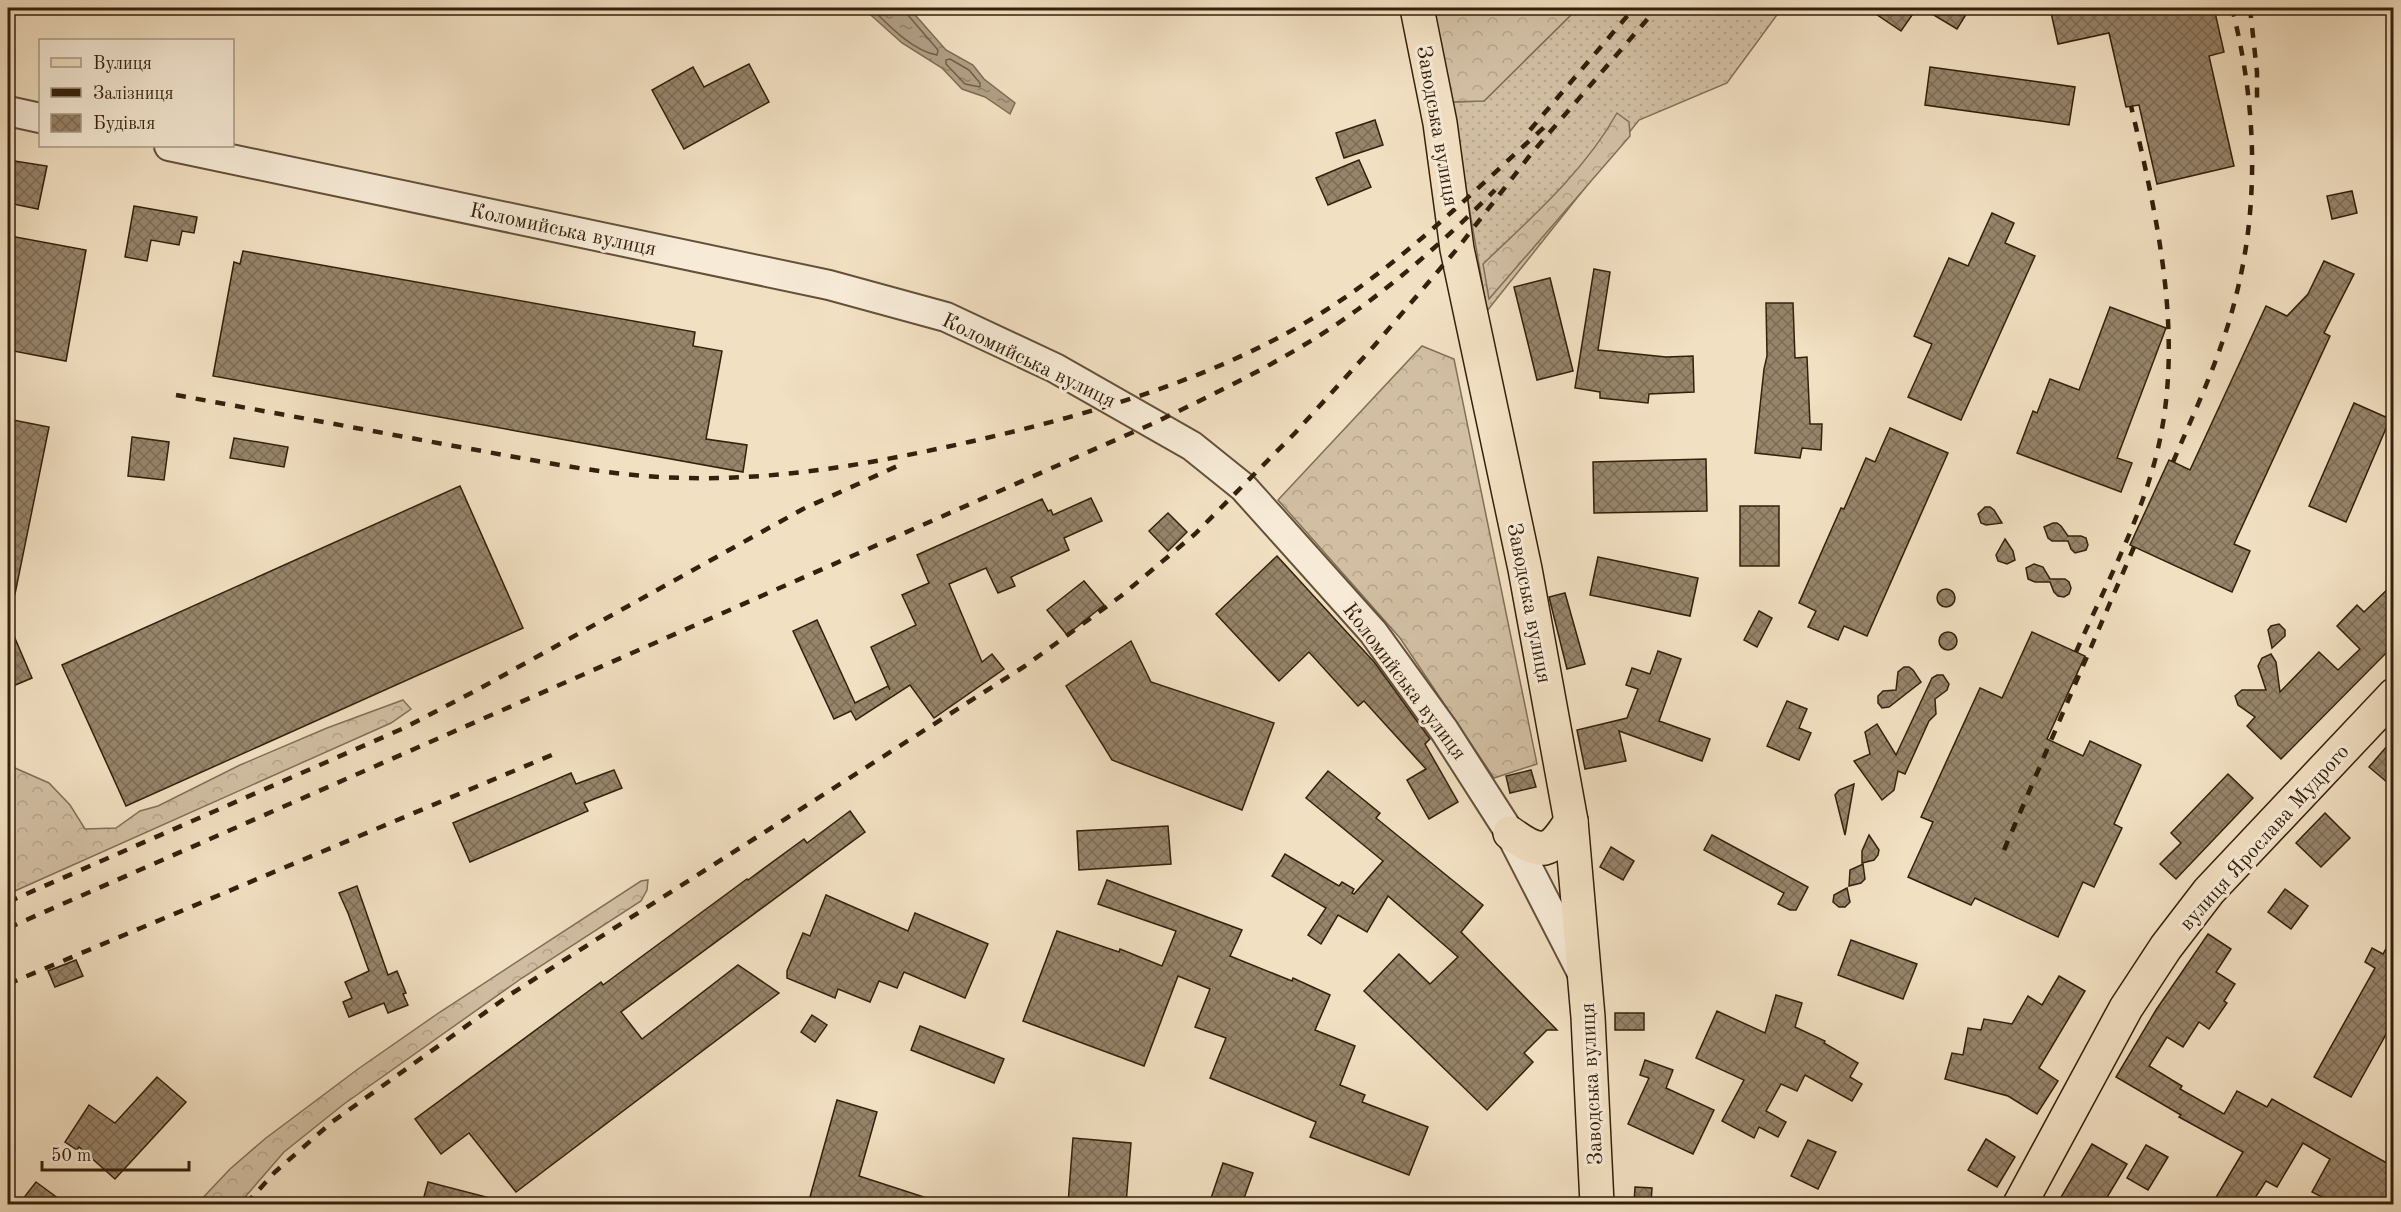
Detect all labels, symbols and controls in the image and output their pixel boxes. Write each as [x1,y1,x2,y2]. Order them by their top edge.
legend [39,39,234,147]
street label: Заводська вулиця [1412,44,1461,208]
text: Вулиця [93,55,152,73]
text: Залізниця [93,85,174,103]
text: Будівля [93,115,155,133]
street label: Коломийська вулиця [467,200,658,261]
street label: Коломийська вулиця [938,310,1119,413]
street label: Заводська вулиця [1503,521,1554,685]
street label: Коломийська вулиця [1338,600,1470,764]
street label: вулиця Ярослава Мудрого [2176,741,2354,935]
street label: Заводська вулиця [1578,1002,1607,1166]
scale bar [42,1134,189,1172]
text: 50 m [51,1147,91,1165]

